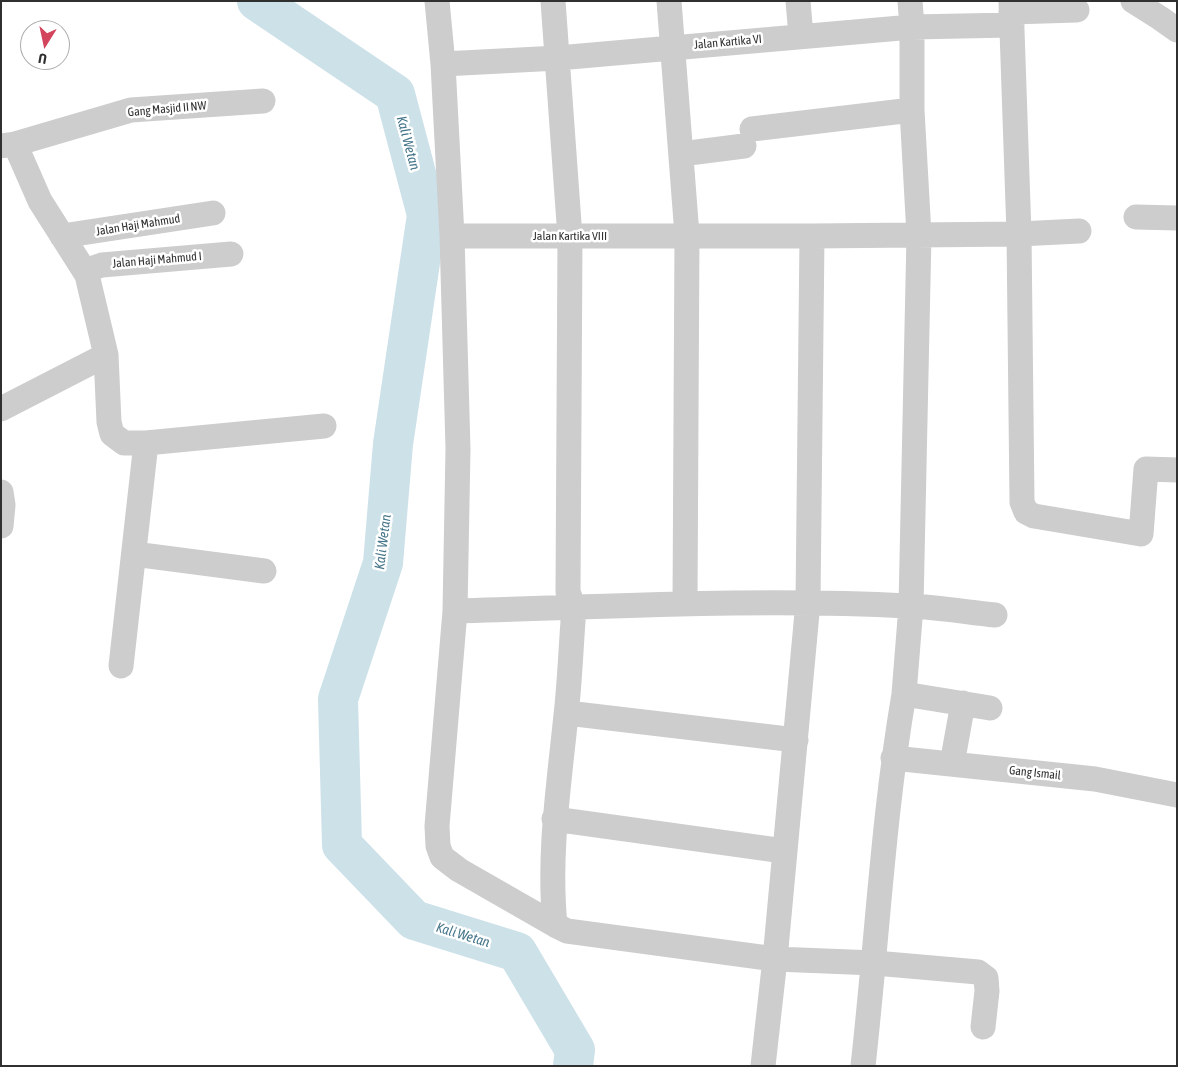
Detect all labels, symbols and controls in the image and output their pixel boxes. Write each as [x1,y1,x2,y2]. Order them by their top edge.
north arrow [20,20,70,70]
street label: Jalan Kartika VI [694,32,762,52]
text: U [37,50,48,67]
street label: Gang Masjid II NW [127,98,207,120]
water label: Kali Wetan [393,114,423,172]
street label: Jalan Haji Mahmud [95,211,181,239]
street label: Jalan Kartika VIII [533,229,607,243]
street label: Jalan Haji Mahmud I [112,249,202,271]
water label: Kali Wetan [371,514,395,570]
street label: Gang Ismail [1008,763,1062,783]
water label: Kali Wetan [434,919,492,951]

